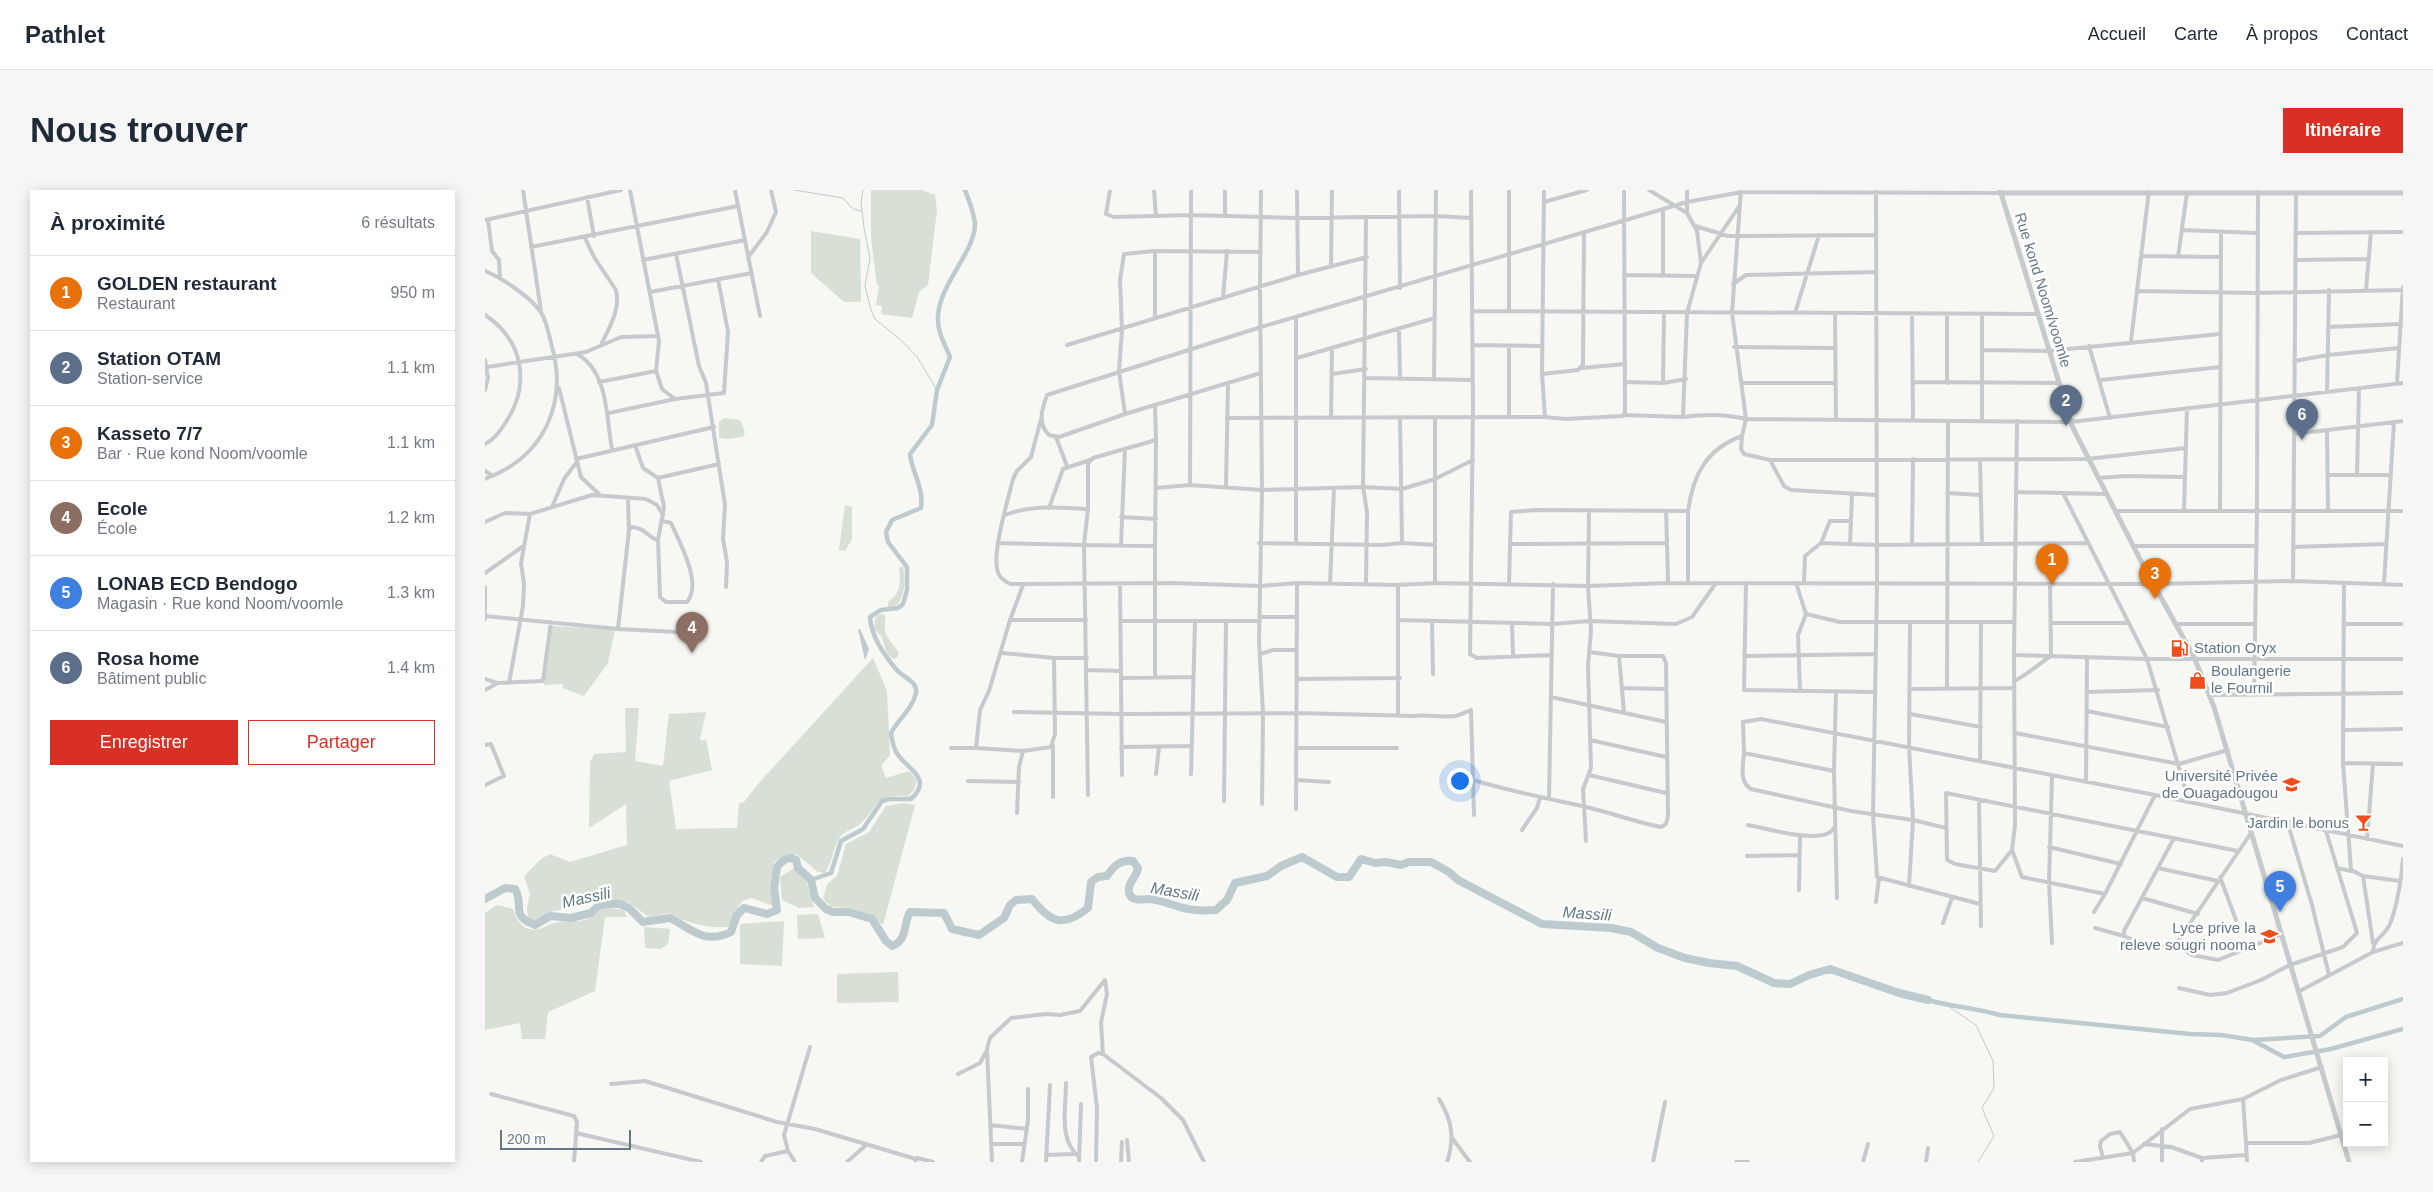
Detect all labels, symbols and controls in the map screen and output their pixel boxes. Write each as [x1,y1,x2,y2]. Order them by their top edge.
text: Pathlet [25,21,105,48]
text: Accueil [2088,24,2146,44]
text: Carte [2174,24,2218,44]
text: À propos [2246,24,2318,44]
text: Contact [2346,24,2408,44]
button: Itinéraire [2283,108,2403,153]
text: Nous trouver [30,110,248,149]
street label: Rue kond Noom/voomle [2012,210,2075,369]
text: À proximité [50,211,166,234]
text: 6 résultats [361,214,435,231]
text: GOLDEN restaurant [97,273,276,294]
text: 1 [62,284,70,301]
text: 950 m [391,284,435,301]
text: Restaurant [97,295,175,312]
text: Station OTAM [97,348,221,369]
text: 2 [62,359,70,376]
text: 1.1 km [387,359,435,376]
text: Station-service [97,370,203,387]
pin: 2 [2050,385,2082,426]
pin: 6 [2286,399,2318,440]
text: Kasseto 7/7 [97,423,203,444]
text: 3 [62,434,70,451]
text: 1.1 km [387,434,435,451]
text: Bar · Rue kond Noom/voomle [97,445,308,462]
text: Ecole [97,498,148,519]
text: 4 [62,509,70,526]
text: 1.2 km [387,509,435,526]
text: École [97,520,137,537]
pin: 1 [2036,544,2068,585]
pin: 3 [2139,558,2171,599]
text: LONAB ECD Bendogo [97,573,298,594]
text: 5 [62,584,70,601]
text: 1.3 km [387,584,435,601]
text: Magasin · Rue kond Noom/voomle [97,595,343,612]
pin: 4 [676,612,708,653]
fuel station icon: Station Oryx [2170,638,2190,658]
place label: Station Oryx [2194,639,2277,656]
text: Rosa home [97,648,199,669]
text: 6 [62,659,70,676]
text: 1.4 km [387,659,435,676]
place label: Boulangerie le Fournil [2211,662,2291,696]
text: Bâtiment public [97,670,206,687]
shop icon: Boulangerie le Fournil [2187,670,2207,690]
button: Enregistrer [50,720,238,765]
button: Partager [248,720,435,765]
place label: Université Privée de Ouagadougou [2162,767,2278,801]
your location [1447,768,1473,794]
school or university icon: Université Privée de Ouagadougou [2282,775,2302,795]
bar icon: Jardin le bonus [2353,813,2373,833]
place label: Jardin le bonus [2247,814,2349,831]
pin: 5 [2264,871,2296,912]
water label: Massili [1149,879,1201,904]
water label: Massili [560,884,612,911]
water label: Massili [1562,903,1612,924]
place label: Lyce prive la releve sougri nooma [2120,919,2257,953]
school or university icon: Lyce prive la releve sougri nooma [2260,927,2280,947]
map controls [2343,1057,2388,1147]
button: + [2343,1057,2388,1102]
button: − [2343,1102,2388,1147]
scale bar [500,1127,631,1150]
text: 200 m [507,1131,546,1147]

